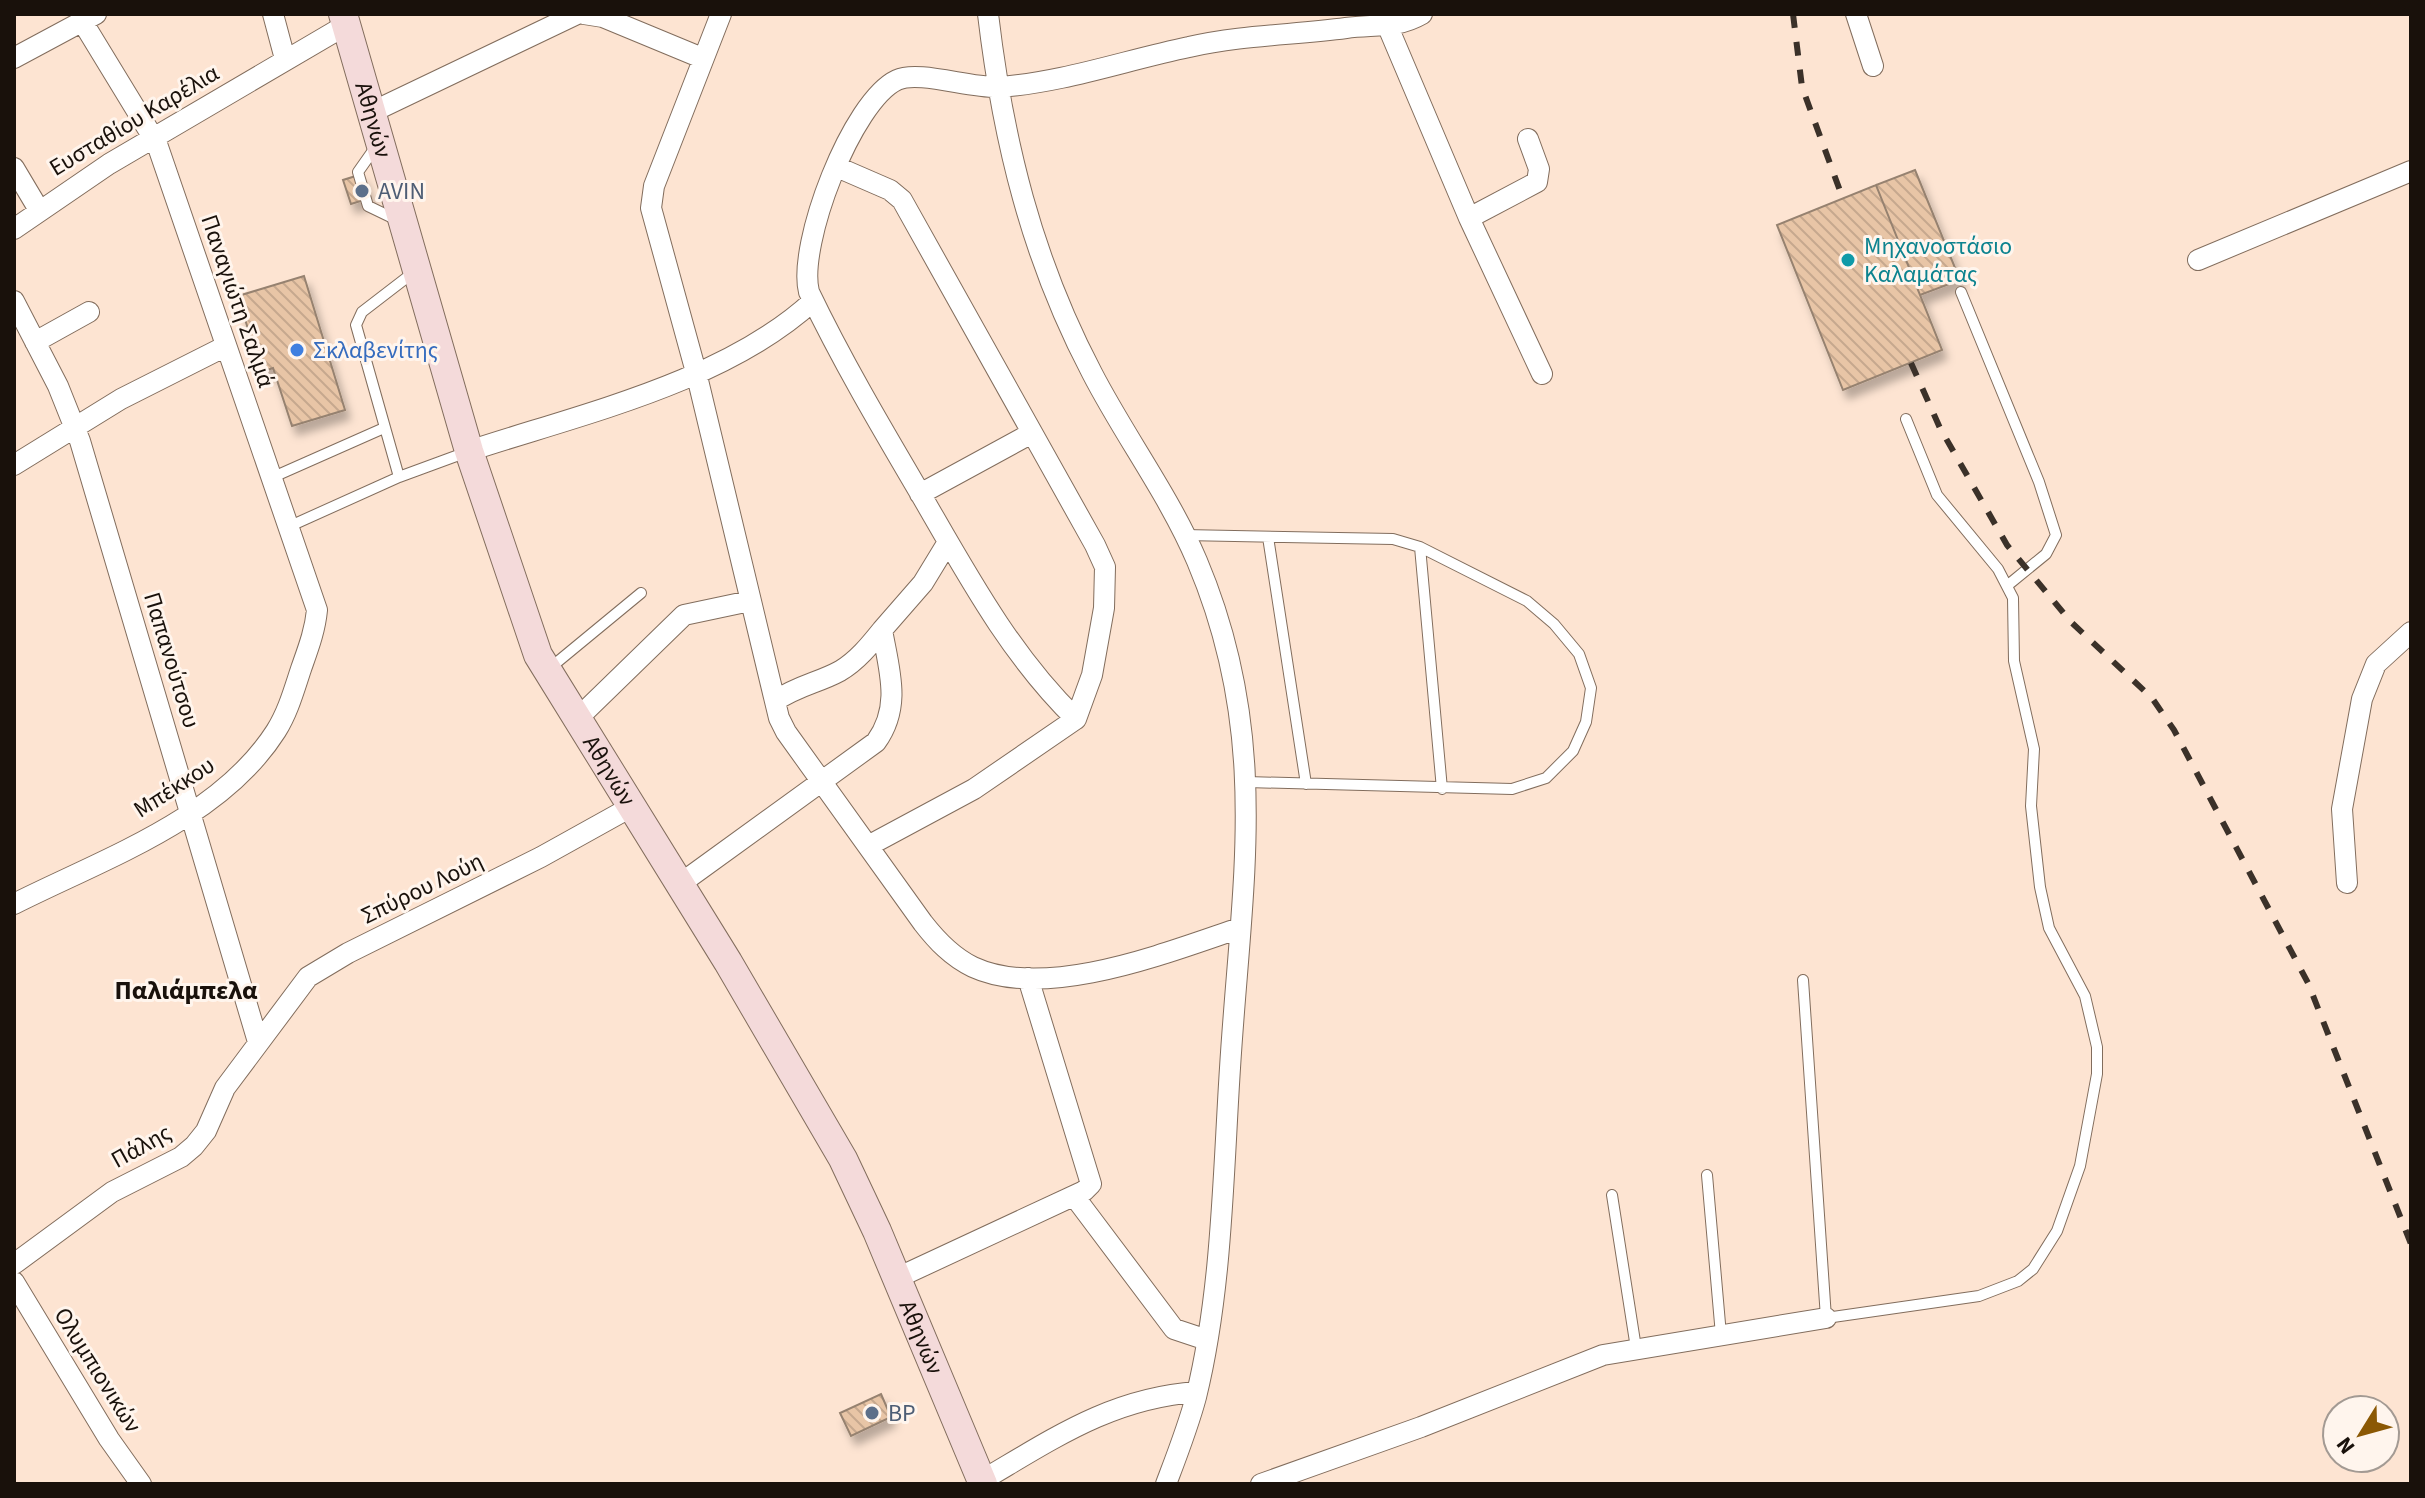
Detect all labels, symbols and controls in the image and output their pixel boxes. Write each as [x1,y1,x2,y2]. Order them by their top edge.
street label: Ευσταθίου Καρέλια [43,56,226,185]
street label: Αθηνών [345,78,401,162]
place label: AVIN [378,174,425,209]
marker: AVIN [353,182,371,200]
street label: Παναγιώτη Σαλμά [192,210,284,393]
place label: Μηχανοστάσιο Καλαμάτας [1864,229,2012,292]
marker: Μηχανοστάσιο Καλαμάτας [1839,251,1857,269]
place label: Σκλαβενίτης [313,333,438,368]
marker: Σκλαβενίτης [288,341,306,359]
street label: Παπανούτσου [134,588,209,732]
street label: Αθηνών [574,729,644,813]
street label: Μπέκκου [127,748,222,827]
street label: Σπύρου Λούη [355,844,489,933]
district label: Παλιάμπελα [114,972,258,1009]
street label: Πάλης [105,1116,178,1177]
street label: Αθηνών [890,1295,952,1380]
street label: Ολυμπιονικών [45,1301,150,1440]
north arrow [2321,1394,2401,1474]
place label: BP [888,1396,916,1431]
marker: BP [863,1404,881,1422]
text: N [2329,1430,2363,1461]

